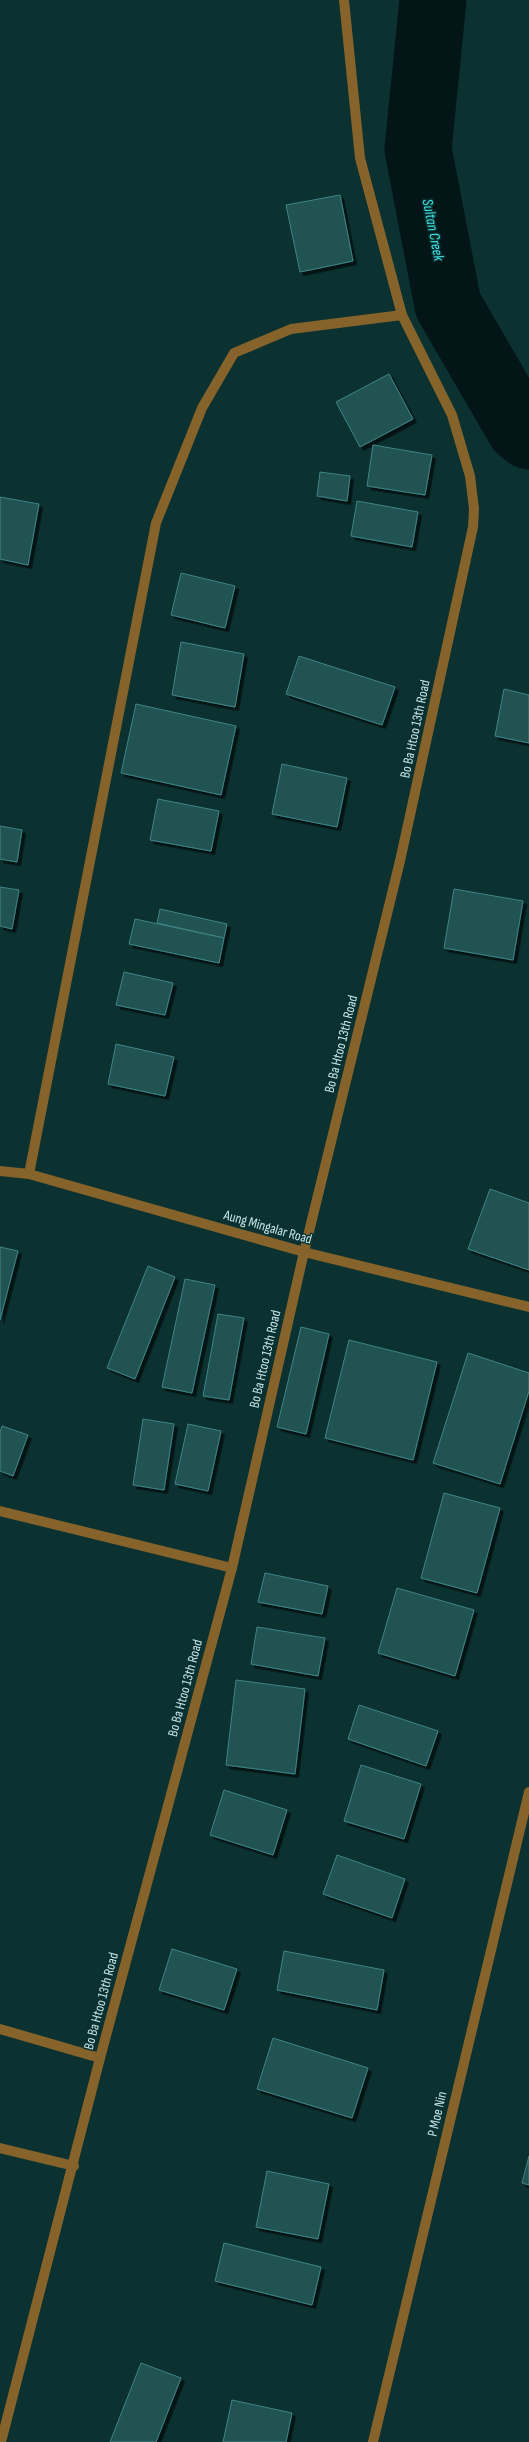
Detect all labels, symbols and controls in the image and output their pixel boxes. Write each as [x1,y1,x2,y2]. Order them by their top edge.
water label: Sultan Creek [418,197,448,263]
street label: Bo Ba Htoo 13th Road [396,678,434,780]
street label: Bo Ba Htoo 13th Road [321,993,361,1095]
street label: Aung Mingalar Road [221,1206,314,1248]
street label: Bo Ba Htoo 13th Road [245,1308,285,1410]
street label: Bo Ba Htoo 13th Road [164,1637,206,1738]
street label: Bo Ba Htoo 13th Road [80,1950,122,2051]
street label: P Moe Nin [424,2090,450,2138]

